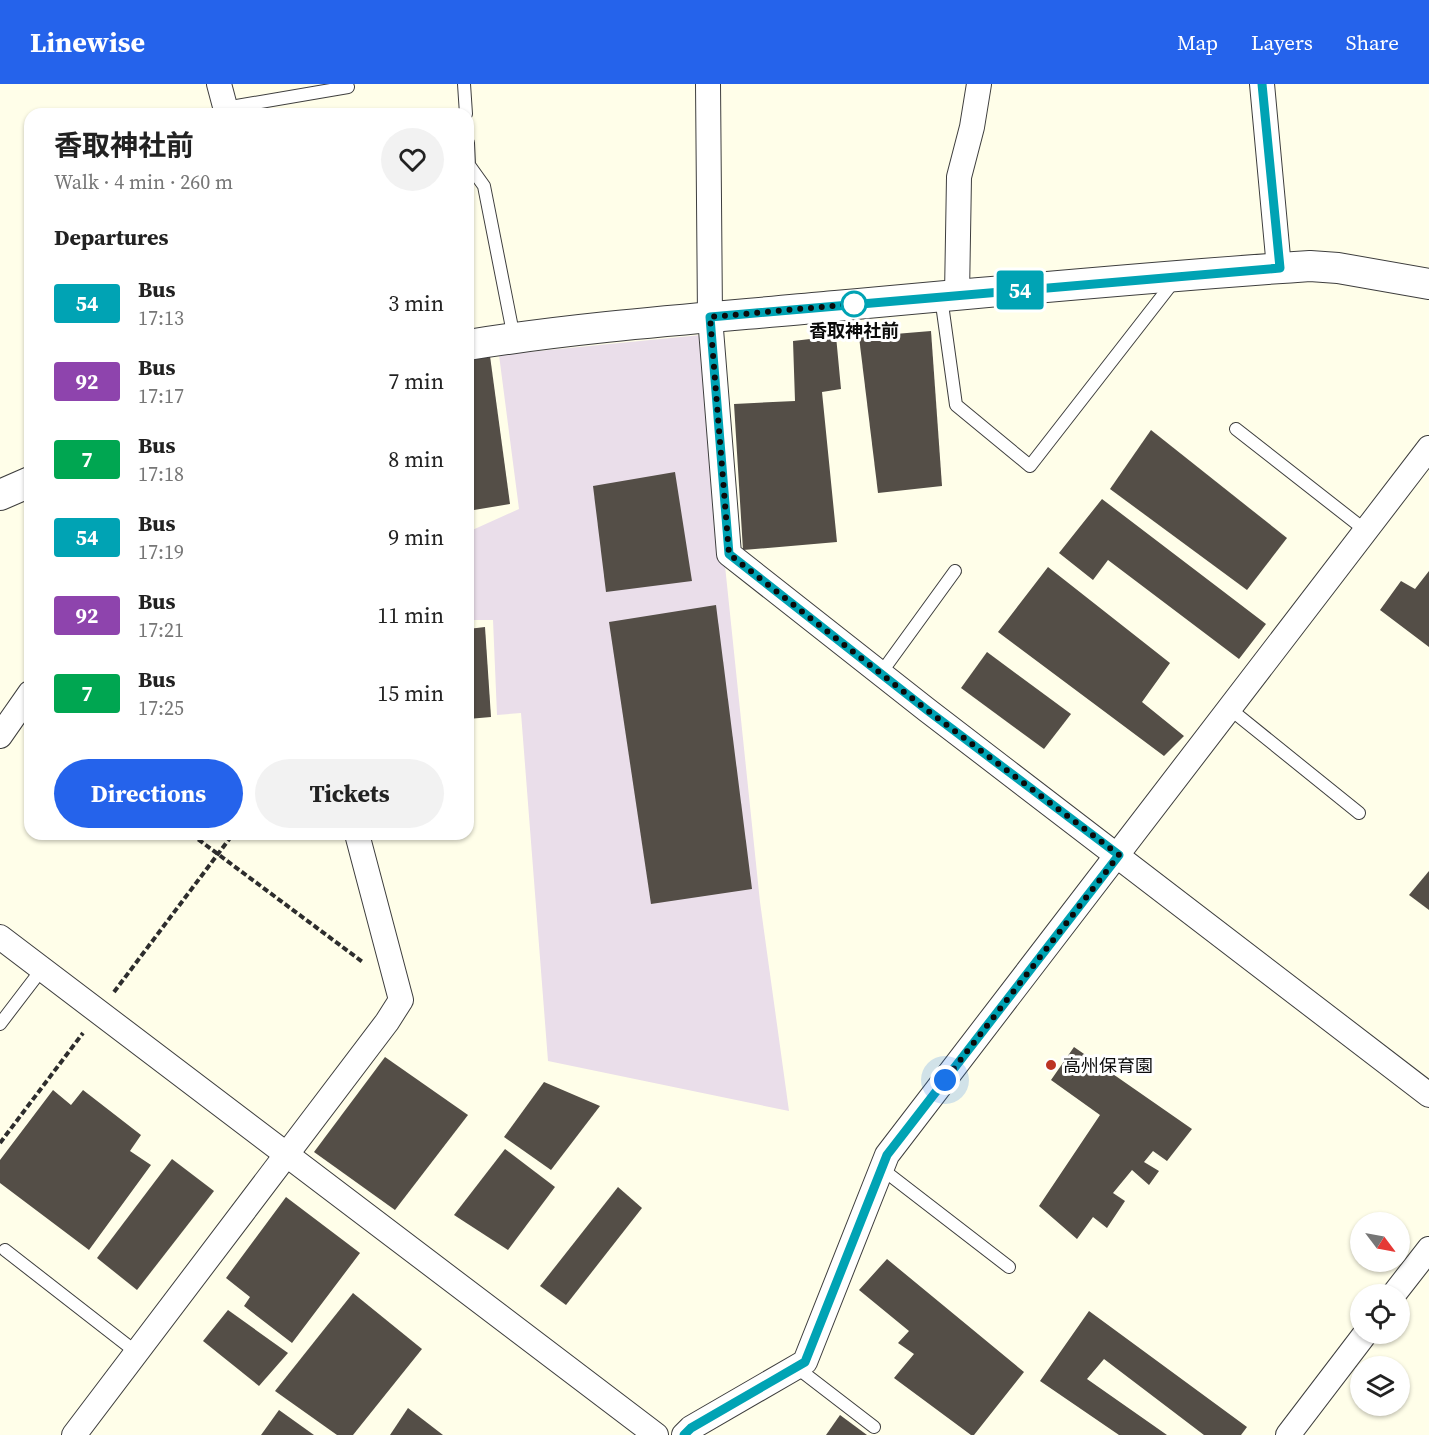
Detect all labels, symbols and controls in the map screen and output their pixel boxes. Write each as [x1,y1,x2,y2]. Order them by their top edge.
text: Linewise [30,23,145,61]
text: Map [1177,28,1218,57]
text: Layers [1251,28,1313,57]
text: Share [1346,28,1399,57]
text: 香取神社前 [54,126,194,164]
button: heart [381,128,444,191]
text: Walk · 4 min · 260 m [54,168,233,196]
text: Departures [54,222,168,252]
line badge: 54 [993,270,1047,310]
text: Bus [138,274,175,304]
text: 54 [1009,276,1031,305]
text: 3 min [388,288,444,318]
text: 54 [76,289,98,318]
marker: 香取神社前 [841,291,867,317]
text: 17:13 [138,304,184,332]
place label: 香取神社前 [809,318,899,343]
text: Bus [138,352,175,382]
text: 7 min [388,366,444,396]
text: 92 [76,367,98,396]
text: 17:17 [138,382,184,410]
text: Bus [138,430,175,460]
text: 8 min [388,444,444,474]
text: 7 [81,445,93,474]
text: 17:18 [138,460,184,488]
text: Bus [138,508,175,538]
text: 9 min [388,522,444,552]
text: 54 [76,523,98,552]
text: 17:19 [138,538,184,566]
text: Bus [138,586,175,616]
text: 11 min [377,600,444,630]
text: 92 [76,601,98,630]
text: 17:21 [138,616,184,644]
text: Bus [138,664,175,694]
text: 15 min [377,678,444,708]
text: 7 [81,679,93,708]
text: 17:25 [138,694,184,722]
button: Directions [54,759,243,828]
button: Tickets [255,759,444,828]
place label: 高州保育園 [1063,1053,1153,1078]
marker: 高州保育園 [1044,1058,1058,1072]
your location [930,1065,960,1095]
north arrow [1350,1212,1410,1272]
map controls [1350,1212,1410,1416]
button: locate [1350,1284,1410,1344]
button: layers [1350,1356,1410,1416]

